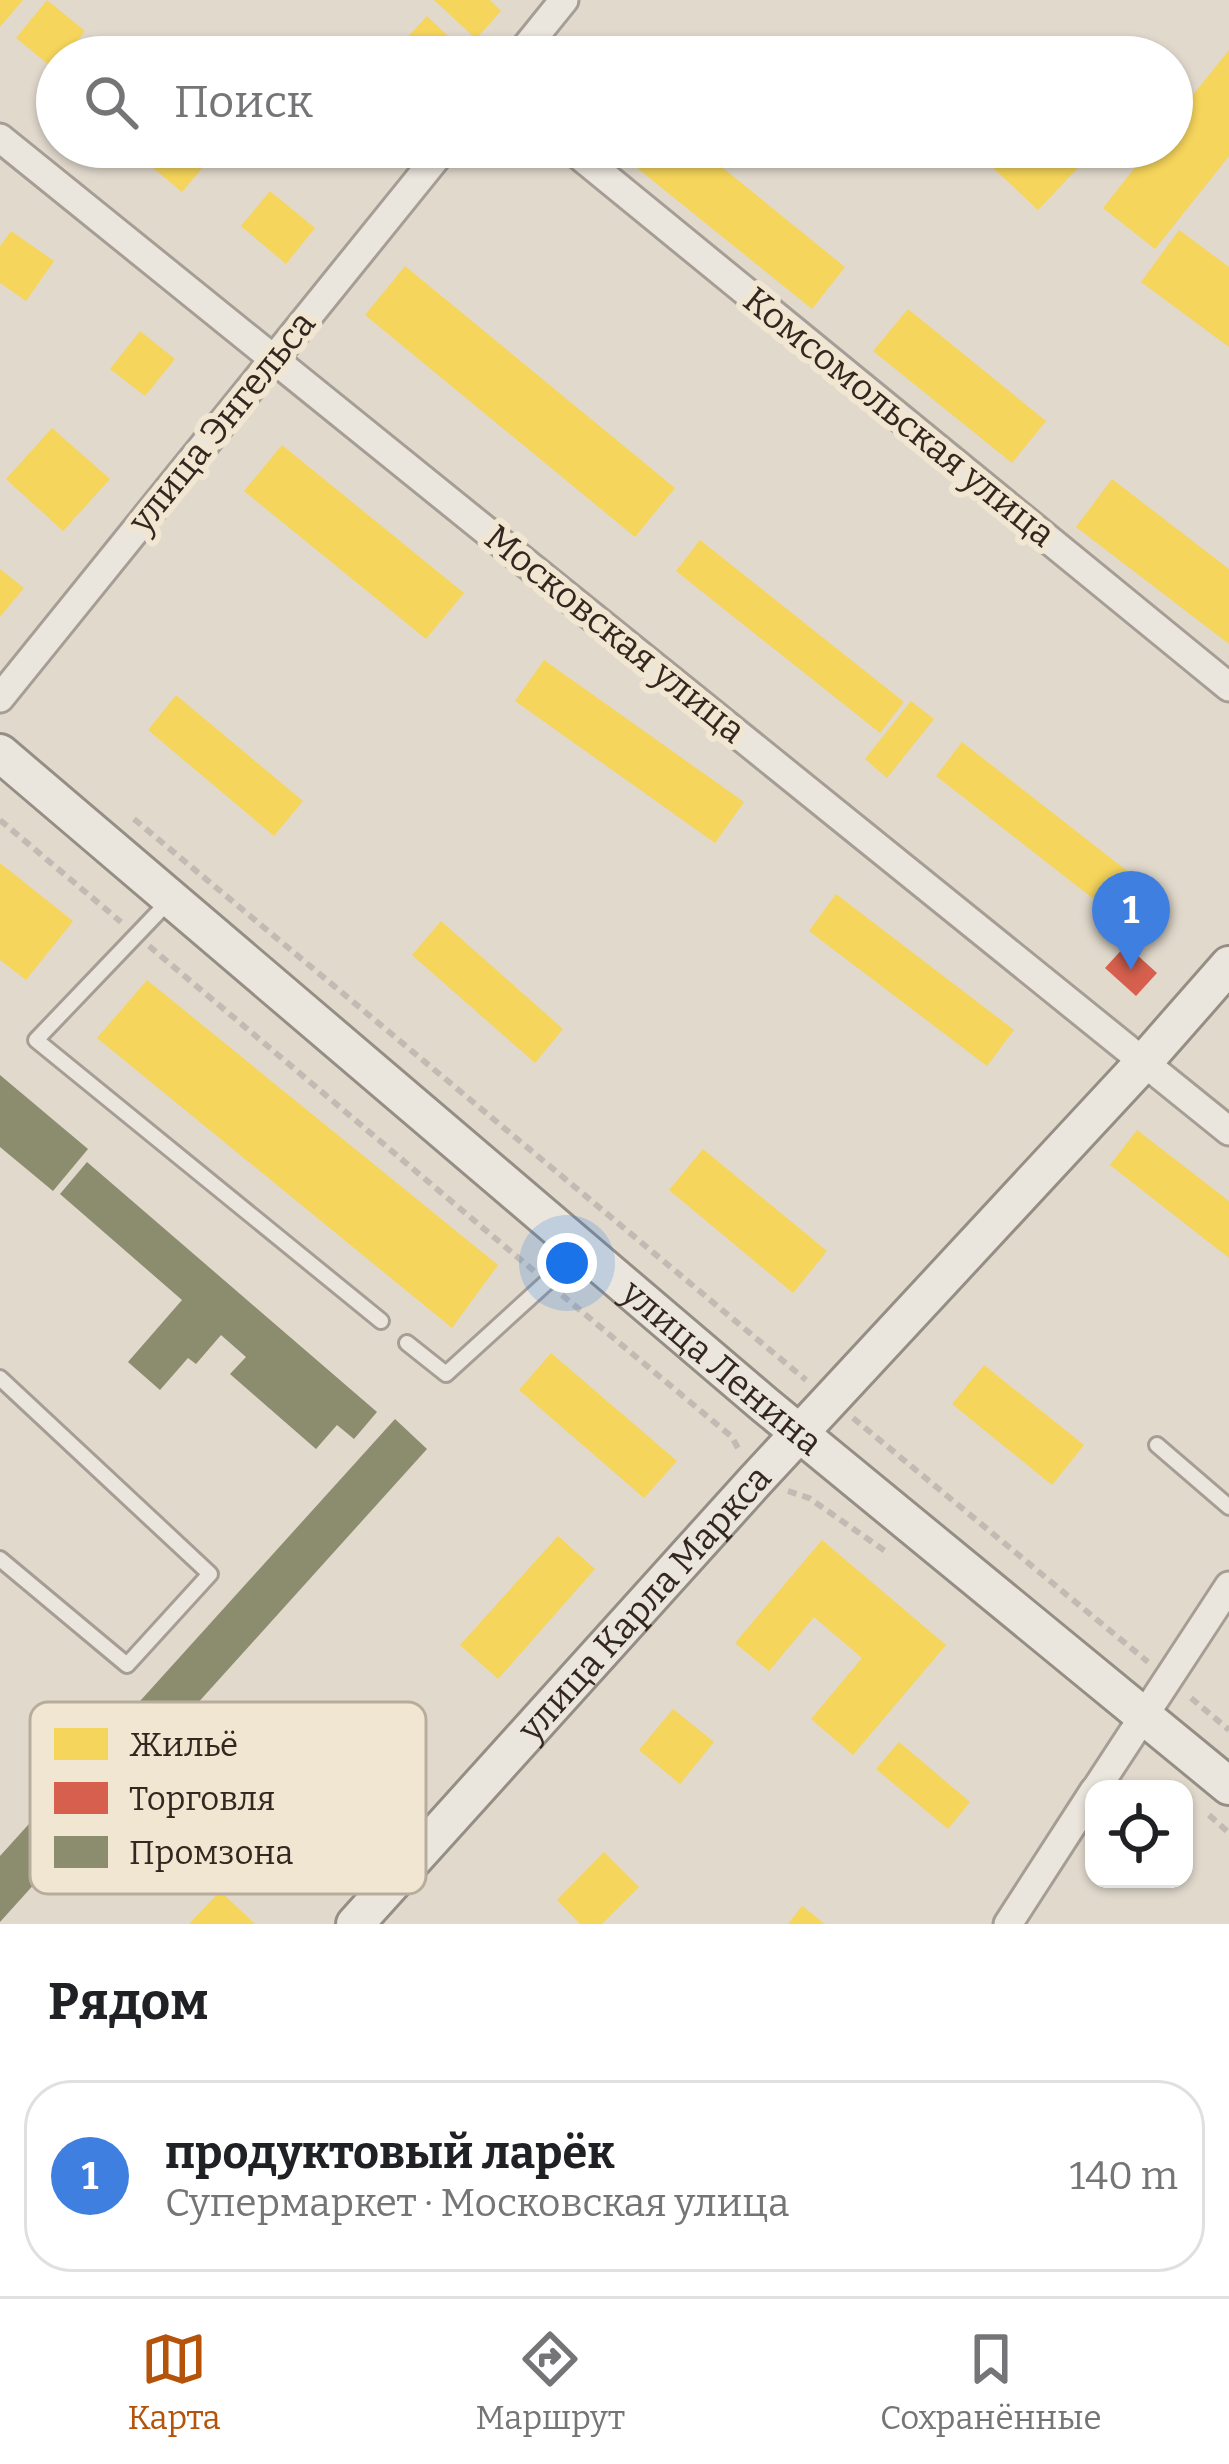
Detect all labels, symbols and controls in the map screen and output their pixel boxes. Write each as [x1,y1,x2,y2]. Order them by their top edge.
search box [36,36,1193,168]
icon: search [78,69,144,135]
text: Поиск [174,75,313,129]
street label: Комсомольская улица [734,278,1064,556]
street label: улица Энгельса [119,302,325,542]
street label: Московская улица [476,516,754,753]
pin: 1 [1092,871,1170,970]
your location [537,1233,597,1293]
street label: улица Ленина [612,1270,831,1465]
street label: улица Карла Маркса [508,1456,780,1751]
legend [30,1702,426,1894]
text: Жильё [129,1725,238,1765]
text: Торговля [129,1779,275,1819]
map controls [1085,1780,1193,1888]
button: locate [1085,1780,1193,1888]
text: Промзона [129,1833,293,1873]
text: Рядом [48,1971,208,2033]
text: продуктовый ларёк [165,2126,615,2180]
text: 1 [82,2153,98,2199]
text: 140 m [1069,2153,1178,2199]
text: Супермаркет · Московская улица [165,2180,789,2226]
tab: Карта [127,2326,221,2438]
tab: Маршрут [476,2326,625,2438]
tab: Сохранённые [880,2326,1102,2438]

